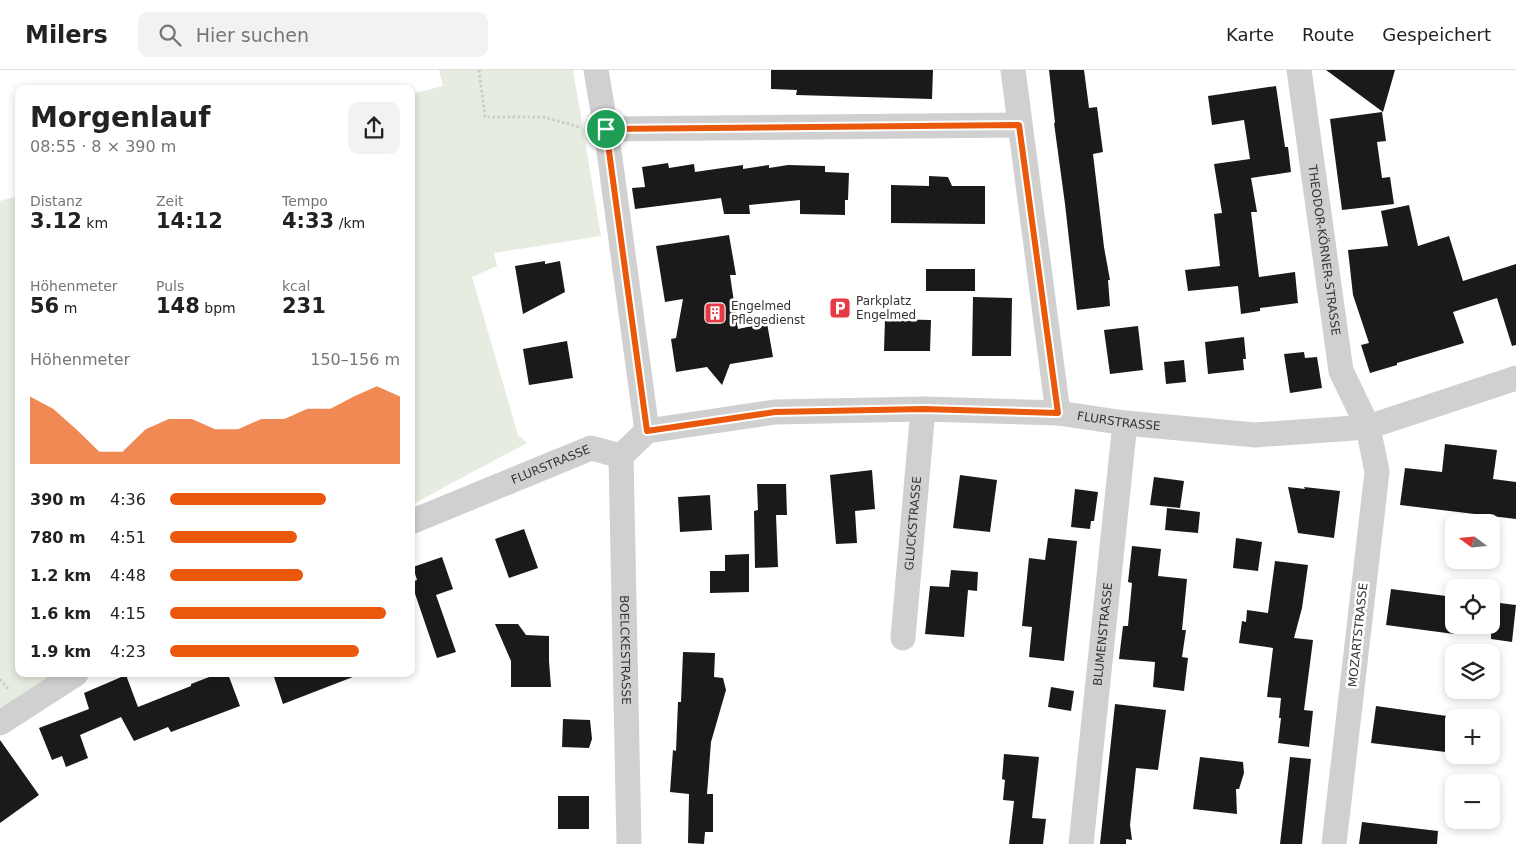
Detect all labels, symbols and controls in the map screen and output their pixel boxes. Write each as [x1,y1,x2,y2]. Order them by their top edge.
search box [138,12,488,57]
text: Milers [25,21,108,49]
icon: search [156,21,184,49]
text: Hier suchen [196,24,309,46]
text: Karte [1226,24,1274,45]
text: Route [1302,24,1354,45]
text: Gespeichert [1382,24,1491,45]
text: Morgenlauf [30,101,210,134]
button: share [348,102,400,154]
pin [585,108,627,150]
icon: arrive [592,115,620,143]
text: 08:55 · 8 × 390 m [30,137,176,156]
street label: THEODOR-KÖRNER-STRASSE [1305,163,1343,336]
text: Distanz [30,193,82,209]
text: Zeit [156,193,184,209]
text: Tempo [282,193,328,209]
text: 3.12 [30,209,82,233]
text: 14:12 [156,209,223,233]
text: 4:33 [282,209,334,233]
text: km [82,215,108,231]
text: /km [334,215,365,231]
text: Höhenmeter [30,278,118,294]
text: Puls [156,278,184,294]
text: kcal [282,278,310,294]
text: 56 [30,294,59,318]
text: 148 [156,294,200,318]
text: 231 [282,294,326,318]
place label: Parkplatz Engelmed [856,294,916,322]
parking icon: Parkplatz Engelmed [828,296,852,320]
place label: Engelmed Pflegedienst [731,299,805,327]
text: m [59,300,77,316]
text: bpm [200,300,236,316]
building icon: Engelmed Pflegedienst [703,301,727,325]
text: Höhenmeter [30,350,130,369]
text: 150–156 m [310,350,400,369]
street label: FLURSTRASSE [1076,409,1161,433]
street label: FLURSTRASSE [509,442,592,487]
street label: GLUCKSTRASSE [902,476,924,571]
text: 390 m [30,490,86,509]
text: 4:36 [110,490,146,509]
north arrow [1445,514,1500,569]
map controls [1445,514,1500,829]
text: 780 m [30,528,86,547]
text: 4:51 [110,528,146,547]
text: 1.2 km [30,566,91,585]
text: 4:48 [110,566,146,585]
button: locate [1445,579,1500,634]
street label: BLUMENSTRASSE [1091,582,1115,687]
street label: MOZARTSTRASSE [1346,582,1370,688]
street label: BOELCKESTRASSE [617,595,633,705]
text: 1.6 km [30,604,91,623]
text: 4:15 [110,604,146,623]
text: 1.9 km [30,642,91,661]
text: 4:23 [110,642,146,661]
button: layers [1445,644,1500,699]
button: + [1445,709,1500,764]
button: − [1445,774,1500,829]

